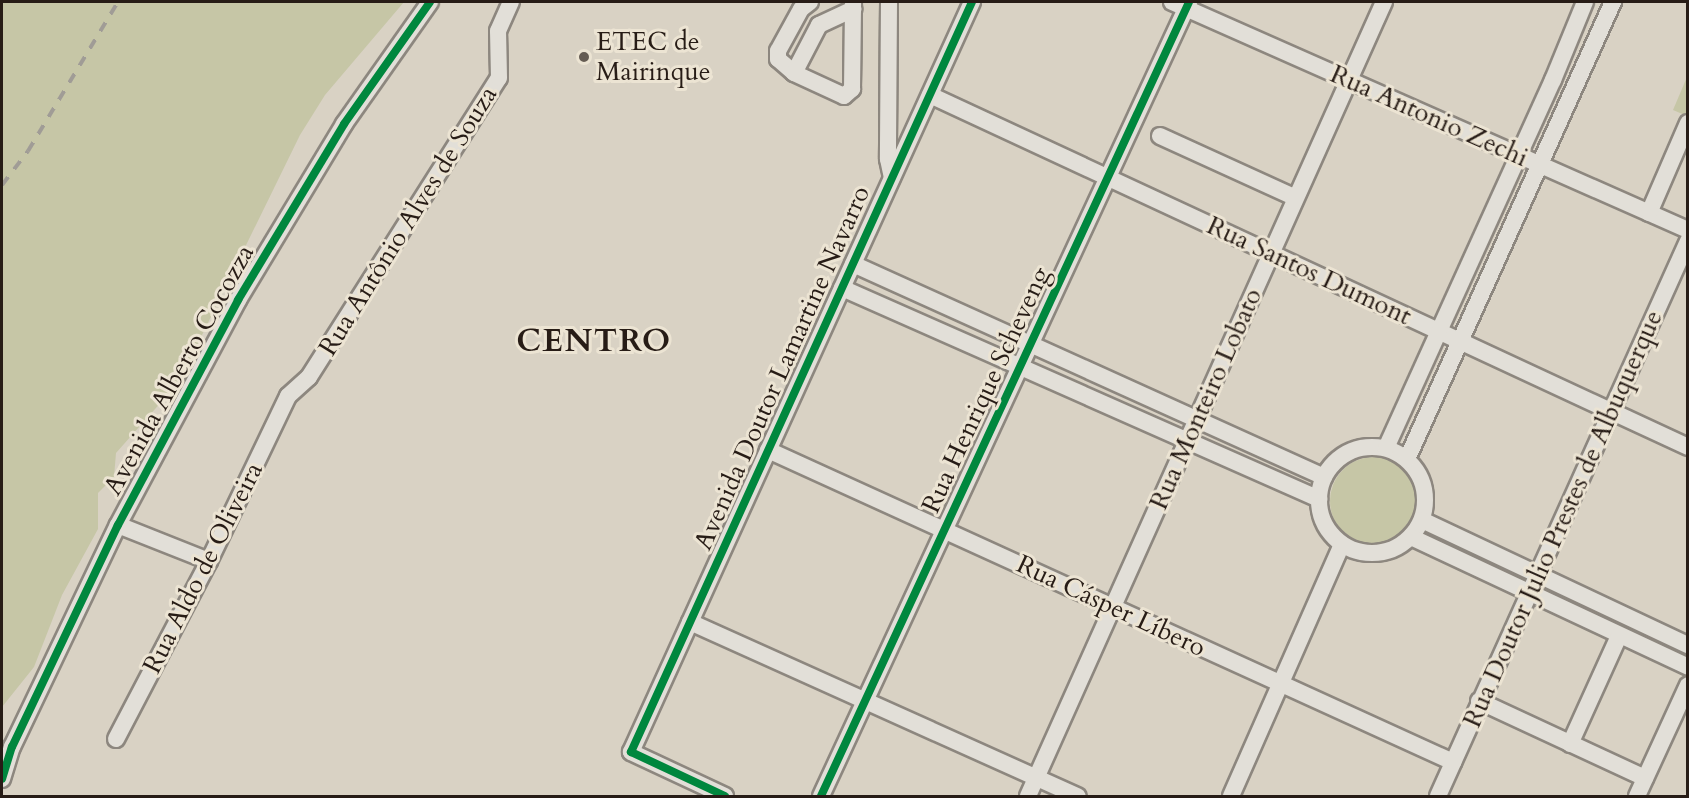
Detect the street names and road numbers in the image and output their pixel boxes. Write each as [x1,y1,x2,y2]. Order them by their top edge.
street label: Rua Antonio Zechi [1325,58,1533,174]
street label: Rua Antônio Alves de Souza [312,81,504,361]
street label: Avenida Doutor Lamartine Navarro [687,181,877,555]
street label: Rua Santos Dumont [1202,210,1416,332]
street label: Avenida Alberto Cocozza [97,239,261,501]
street label: Rua Henrique Scheveng [915,262,1057,518]
street label: Rua Monteiro Lobato [1143,284,1269,514]
street label: Rua Doutor Julio Prestes de Albuquerque [1457,306,1669,732]
street label: Rua Aldo de Oliveira [136,457,270,679]
street label: Rua Cásper Líbero [1012,549,1210,663]

